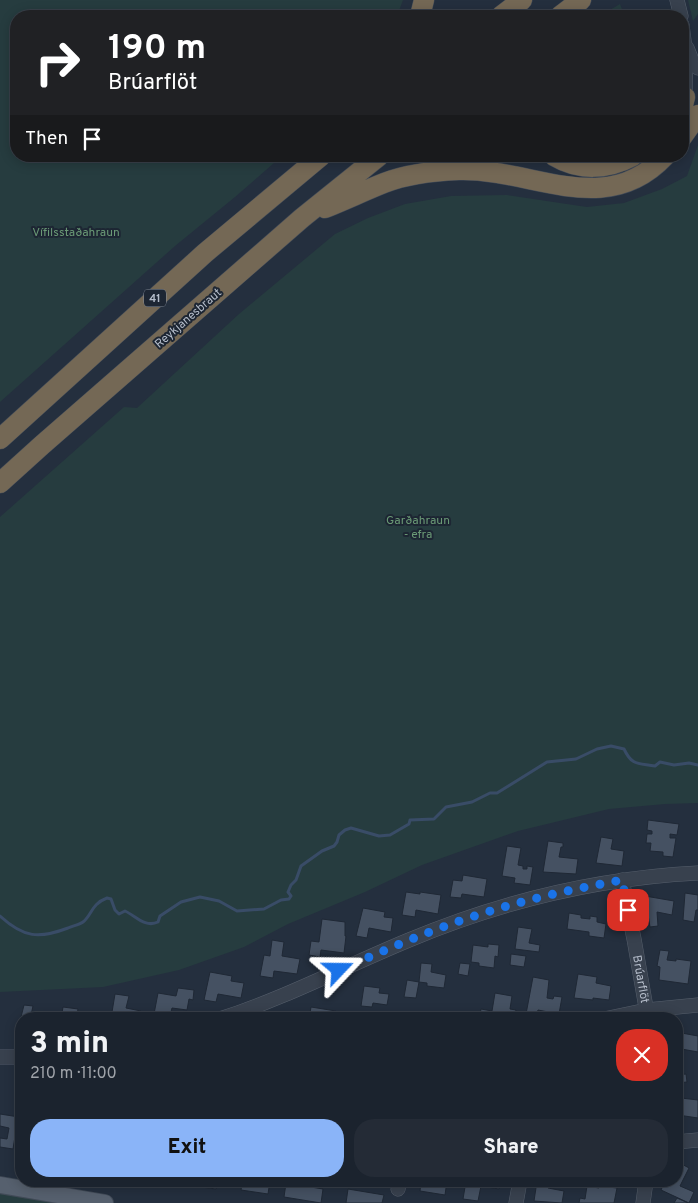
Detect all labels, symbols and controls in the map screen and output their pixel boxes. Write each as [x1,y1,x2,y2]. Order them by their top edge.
text: 190 m [108,27,206,71]
icon: right [25,30,90,95]
text: Brúarflöt [108,70,197,97]
icon: arrive [78,125,106,153]
text: Then [25,127,68,151]
park label: Vífilsstaðahraun [32,225,120,241]
street label: Reykjanesbraut [152,285,226,352]
road number: 41 [144,290,166,306]
park label: Garðahraun - efra [386,513,450,543]
pin [607,889,649,931]
icon: arrive [614,896,642,924]
position arrow [312,943,364,995]
street label: Brúarflöt [628,954,652,1005]
text: 3 min [30,1026,109,1063]
button: close [616,1029,668,1081]
text: 210 m · 11:00 [30,1064,117,1084]
button: Exit [30,1119,344,1177]
button: Share [354,1119,668,1177]

